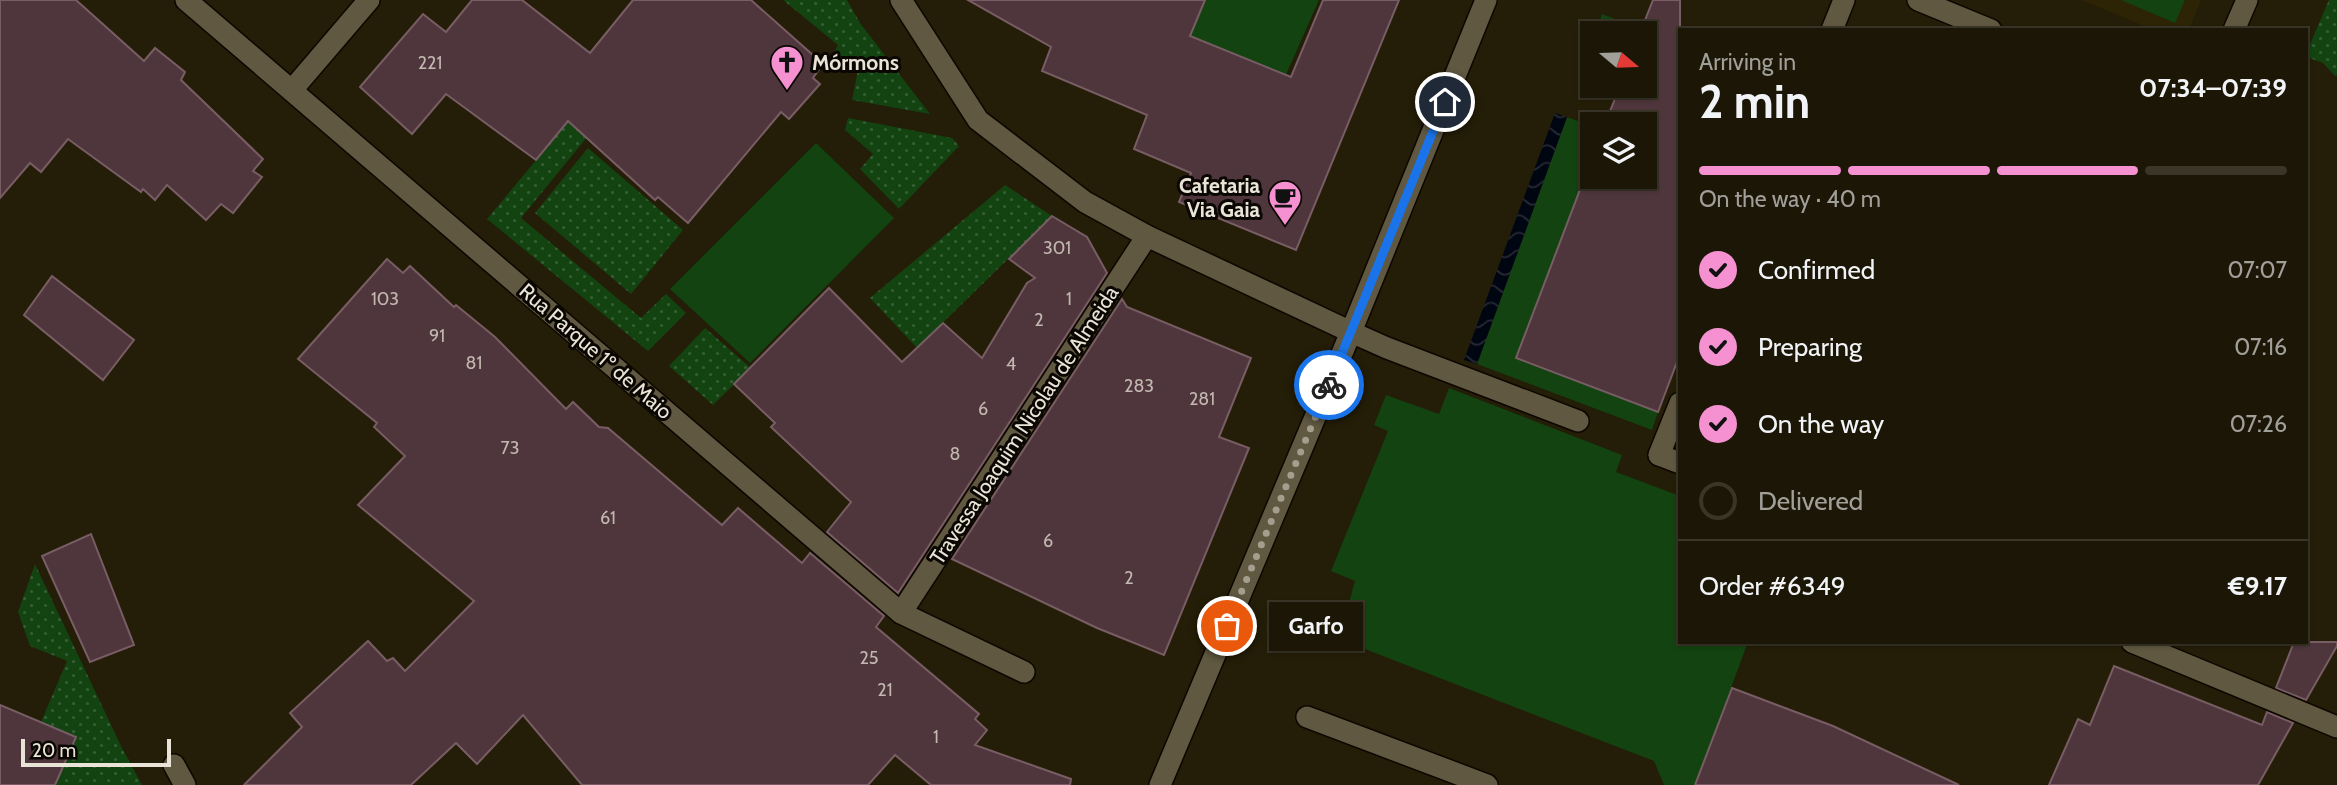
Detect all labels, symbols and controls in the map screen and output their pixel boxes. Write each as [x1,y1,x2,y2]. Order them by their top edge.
north arrow [1580,21,1657,98]
map controls [1580,21,1657,189]
church icon: Mórmons [768,43,806,92]
text: Arriving in [1699,48,1796,76]
place label: Mórmons [812,50,899,75]
house number: 221 [418,52,442,74]
pin [1415,72,1475,132]
text: 07:34–07:39 [2139,72,2287,104]
text: 2 min [1699,74,1810,130]
icon: home [1426,83,1464,121]
button: layers [1580,112,1657,189]
place label: Cafetaria Via Gaia [1179,173,1261,222]
cafe icon: Cafetaria Via Gaia [1266,178,1304,227]
text: On the way · 40 m [1699,185,1881,213]
house number: 301 [1043,237,1071,259]
icon: check [1699,251,1737,289]
text: Confirmed [1758,254,1875,286]
text: 07:07 [2227,256,2287,284]
street label: Rua Parque 1º de Maio [515,278,677,424]
street label: Travessa Joaquim Nicolau de Almeida [925,281,1123,569]
house number: 103 [371,288,399,310]
house number: 1 [1066,288,1072,310]
house number: 2 [1034,309,1044,331]
house number: 91 [429,325,445,347]
icon: check [1699,328,1737,366]
text: Preparing [1758,331,1862,363]
text: 07:16 [2234,333,2287,361]
courier [1294,350,1364,420]
house number: 81 [466,352,482,374]
house number: 4 [1006,353,1016,375]
icon: bike [1310,366,1348,404]
house number: 283 [1124,375,1154,397]
house number: 281 [1189,388,1215,410]
house number: 6 [978,398,988,420]
icon: check [1699,405,1737,443]
text: On the way [1758,408,1884,440]
text: 07:26 [2230,410,2287,438]
house number: 73 [501,437,519,459]
house number: 8 [950,443,960,465]
text: Delivered [1758,485,1863,517]
house number: 61 [600,507,616,529]
house number: 6 [1043,530,1053,552]
house number: 2 [1124,567,1134,589]
text: Order #6349 [1699,570,1845,602]
text: €9.17 [2228,570,2287,602]
pin [1197,596,1257,656]
callout: Garfo [1269,602,1364,650]
icon: bag [1208,607,1246,645]
text: Garfo [1288,612,1344,640]
house number: 25 [859,647,879,669]
house number: 21 [877,679,893,701]
house number: 1 [933,726,939,748]
scale bar [21,736,172,768]
text: 20 m [32,739,76,762]

